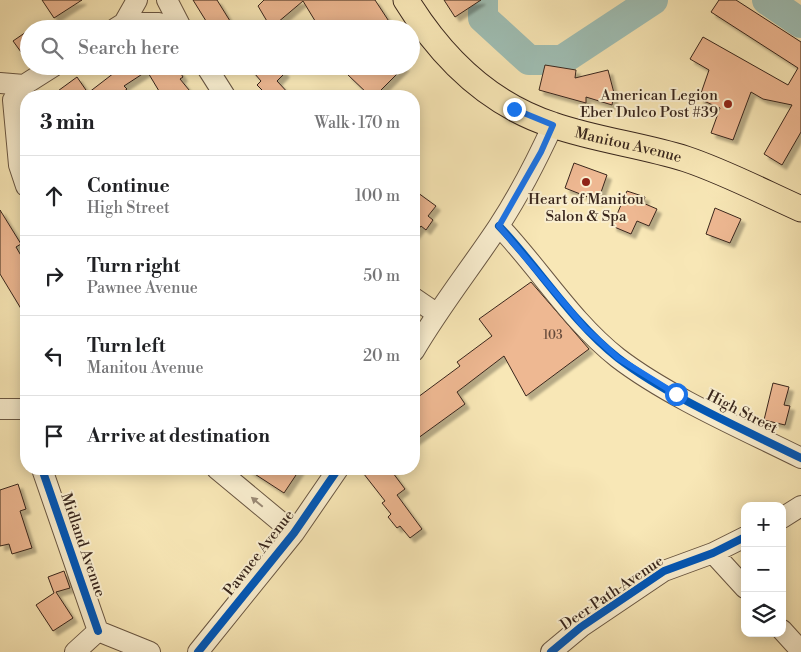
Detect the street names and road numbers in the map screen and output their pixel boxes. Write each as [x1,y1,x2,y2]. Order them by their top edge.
street label: Manitou Avenue [573,123,684,167]
street label: High Street [703,386,781,438]
street label: Midland Avenue [56,490,110,600]
street label: Pawnee Avenue [220,506,298,600]
street label: Deer Path Avenue [557,551,667,635]

